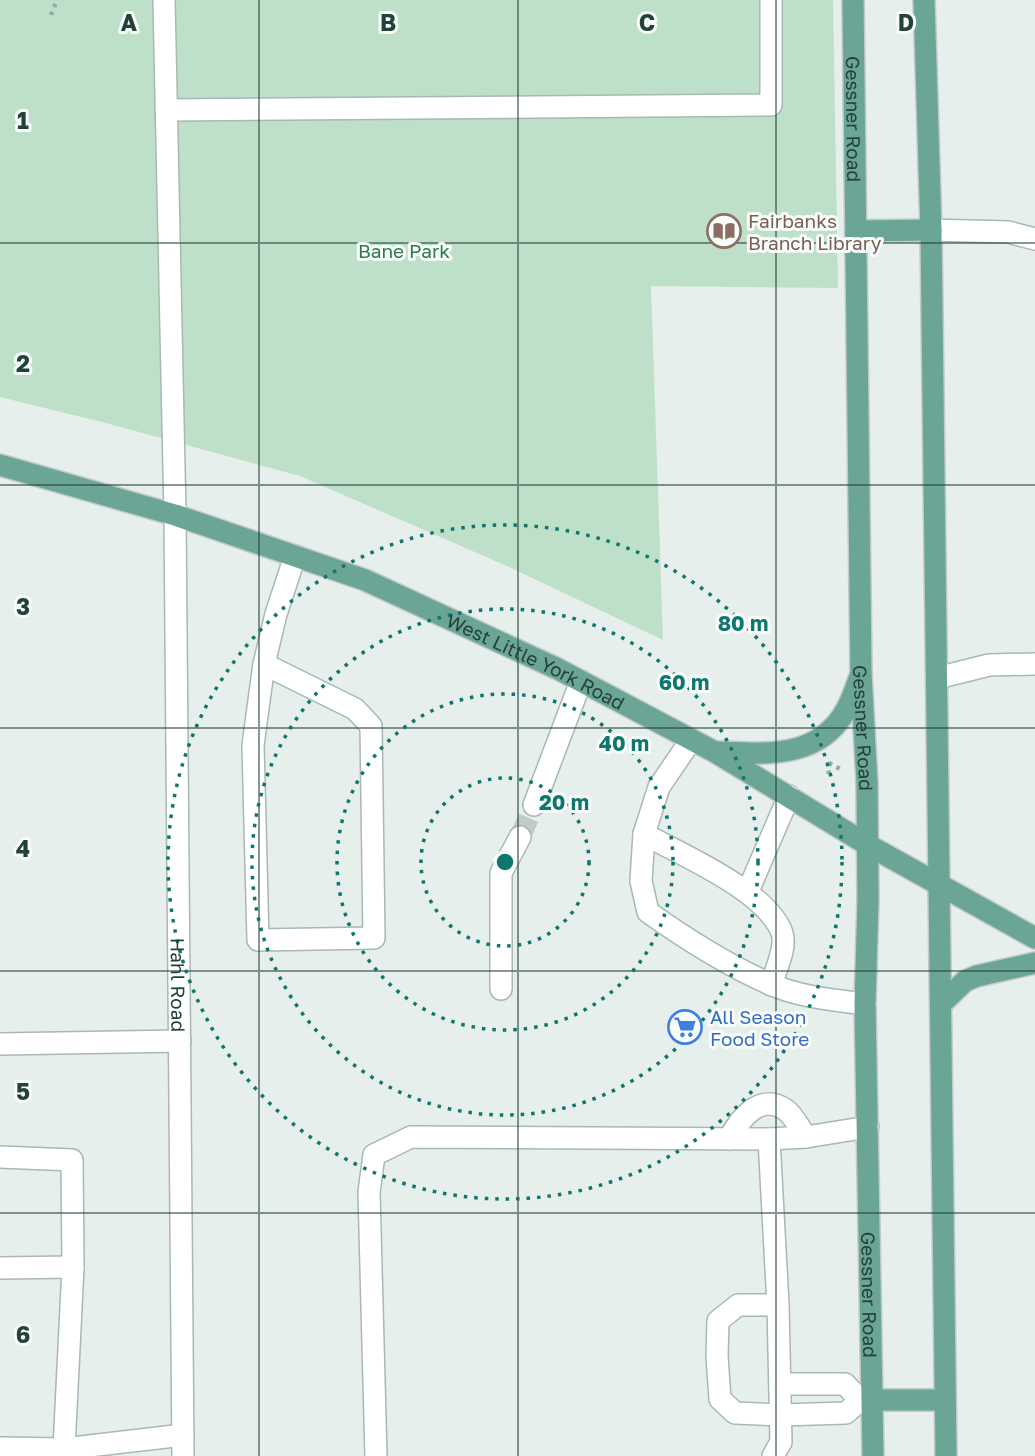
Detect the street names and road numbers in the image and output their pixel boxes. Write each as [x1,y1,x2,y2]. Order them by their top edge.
street label: Gessner Road [842,56,867,182]
street label: West Little York Road [443,608,629,714]
street label: Gessner Road [849,665,879,791]
street label: Hahl Road [167,938,191,1032]
street label: Gessner Road [858,1231,883,1358]

